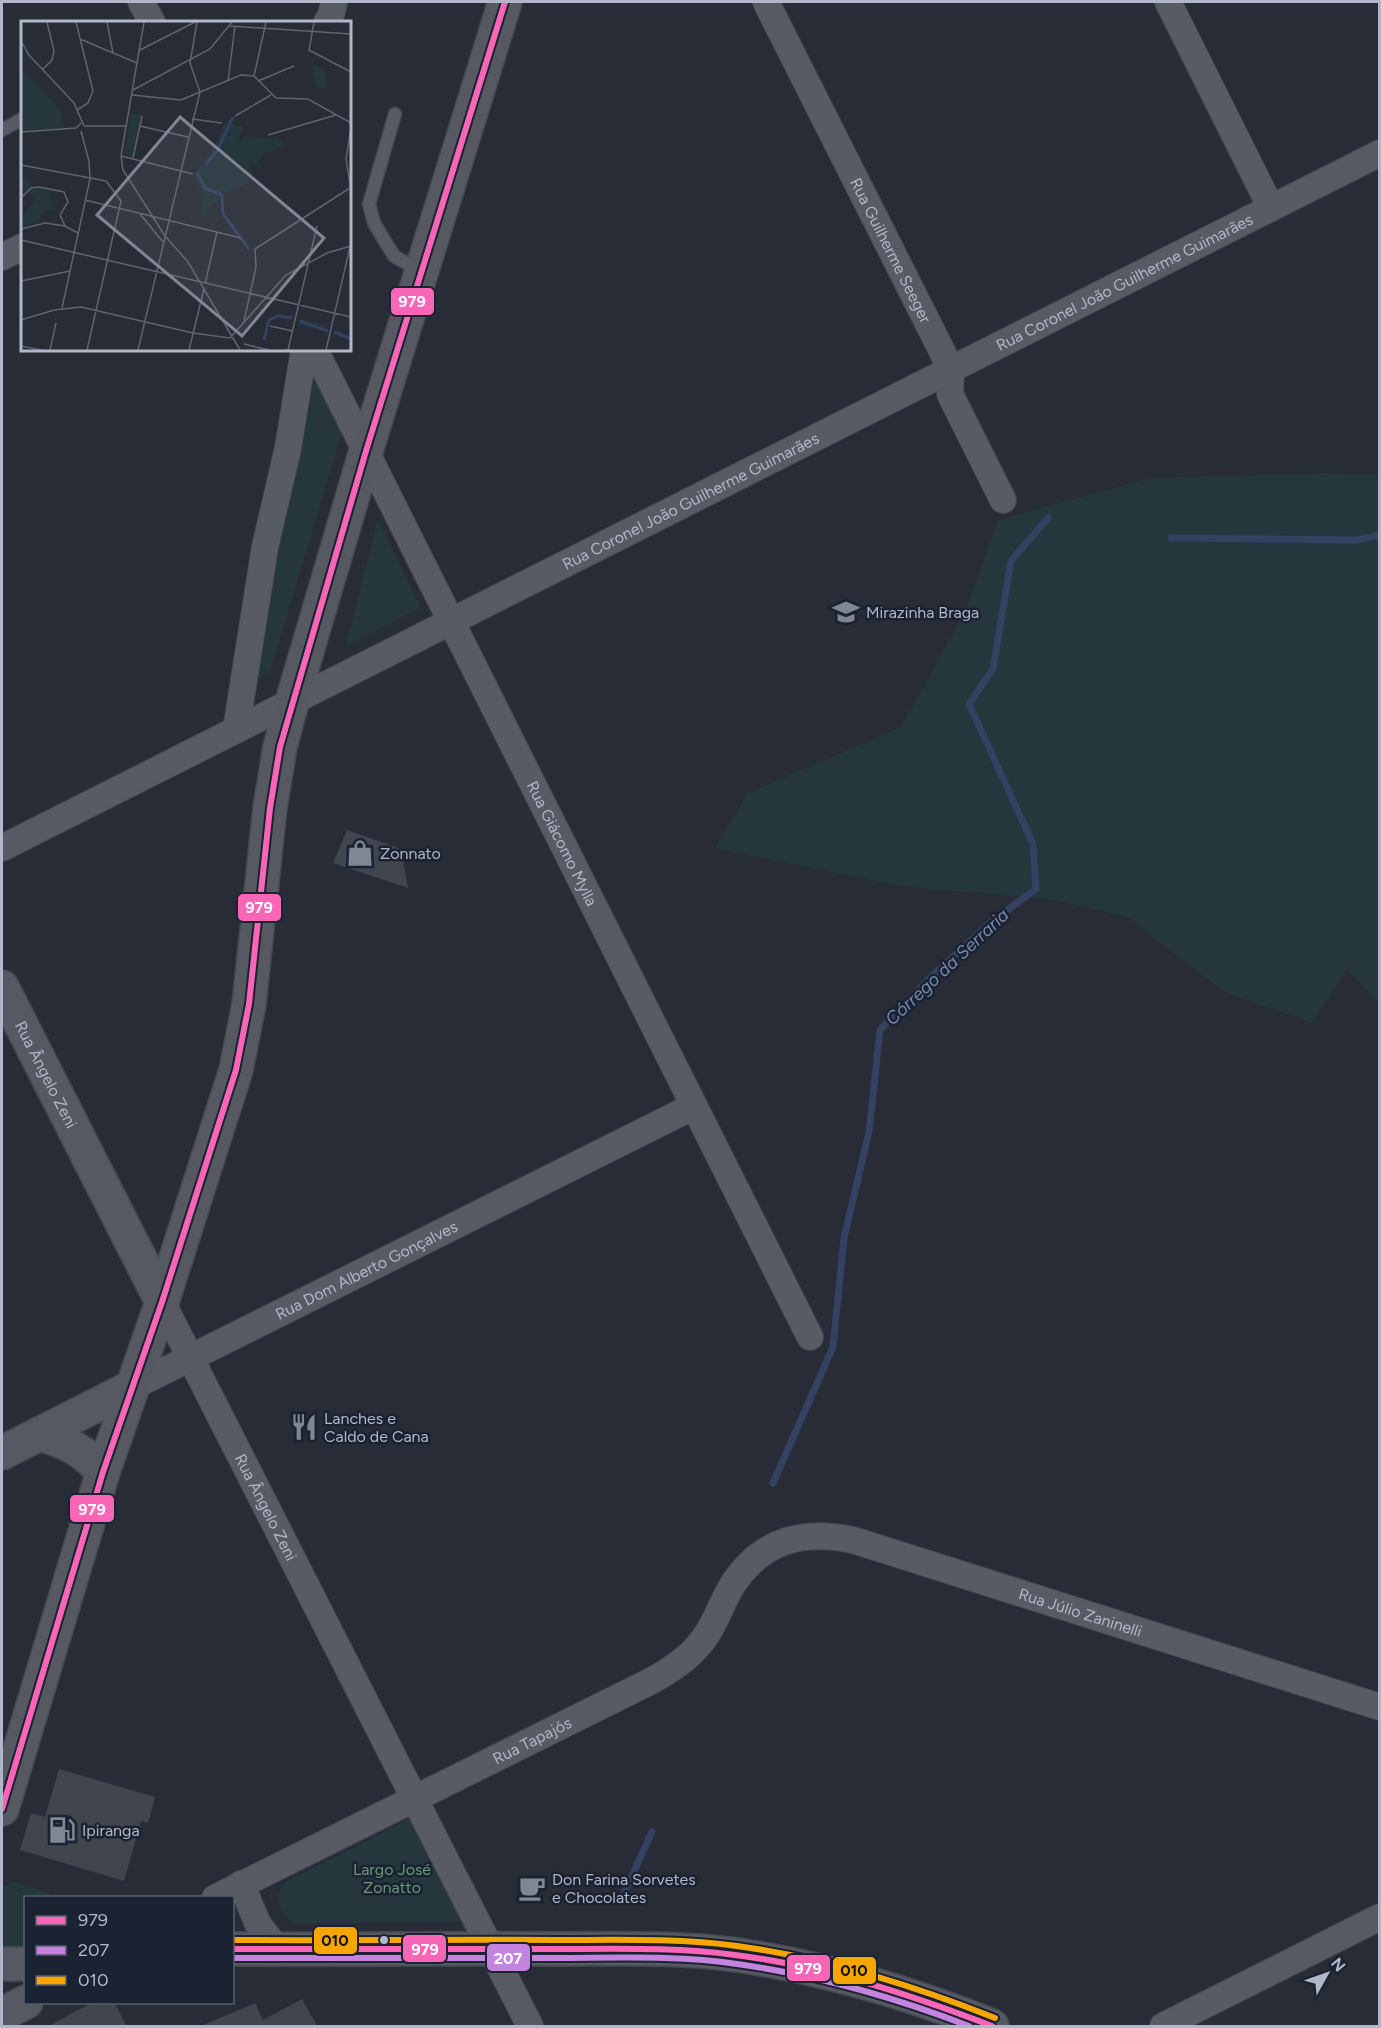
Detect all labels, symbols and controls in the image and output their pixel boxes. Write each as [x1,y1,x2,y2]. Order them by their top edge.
inset map [21,21,351,351]
street label: Rua Guilherme Seeger [846,175,935,327]
street label: Rua Coronel João Guilherme Guimarães [993,210,1256,355]
line badge: 979 [390,287,435,316]
text: 979 [398,292,426,311]
street label: Rua Coronel João Guilherme Guimarães [559,429,822,574]
school or university icon: Mirazinha Braga [831,597,861,627]
place label: Mirazinha Braga [866,603,979,622]
street label: Rua Giácomo Mylla [523,778,601,909]
shop icon: Zonnato [345,838,375,868]
place label: Zonnato [380,844,441,863]
line badge: 979 [237,893,282,922]
text: 979 [245,898,273,917]
water label: Córrego da Serraria [881,904,1014,1030]
street label: Rua Ângelo Zeni [11,1018,81,1131]
street label: Rua Dom Alberto Gonçalves [272,1217,461,1324]
place label: Lanches e Caldo de Cana [324,1409,429,1446]
restaurant icon: Lanches e Caldo de Cana [289,1412,319,1442]
street label: Rua Ângelo Zeni [231,1451,301,1564]
line badge: 979 [69,1494,115,1523]
text: 979 [78,1500,106,1519]
street label: Rua Júlio Zaninelli [1016,1584,1144,1641]
street label: Rua Tapajós [489,1713,575,1768]
fuel station icon: Ipiranga [47,1815,77,1845]
place label: Ipiranga [82,1821,140,1840]
park label: Largo José Zonatto [353,1860,431,1897]
place label: Don Farina Sorvetes e Chocolates [552,1870,696,1907]
cafe icon: Don Farina Sorvetes e Chocolates [517,1873,547,1903]
legend [24,1896,234,2004]
text: 979 [78,1909,108,1931]
line badge: 010 [313,1926,358,1955]
text: 010 [321,1931,349,1950]
unlabelled marker [378,1934,390,1946]
line badge: 979 [402,1934,447,1963]
text: 207 [78,1939,110,1961]
text: 979 [411,1940,439,1959]
line badge: 207 [486,1943,531,1972]
north arrow [1297,1944,1357,2004]
text: 207 [494,1949,522,1968]
line badge: 979 [786,1954,831,1982]
text: N [1327,1954,1349,1976]
line badge: 010 [832,1956,877,1985]
text: 979 [794,1959,822,1978]
text: 010 [840,1961,868,1980]
text: 010 [78,1969,109,1991]

